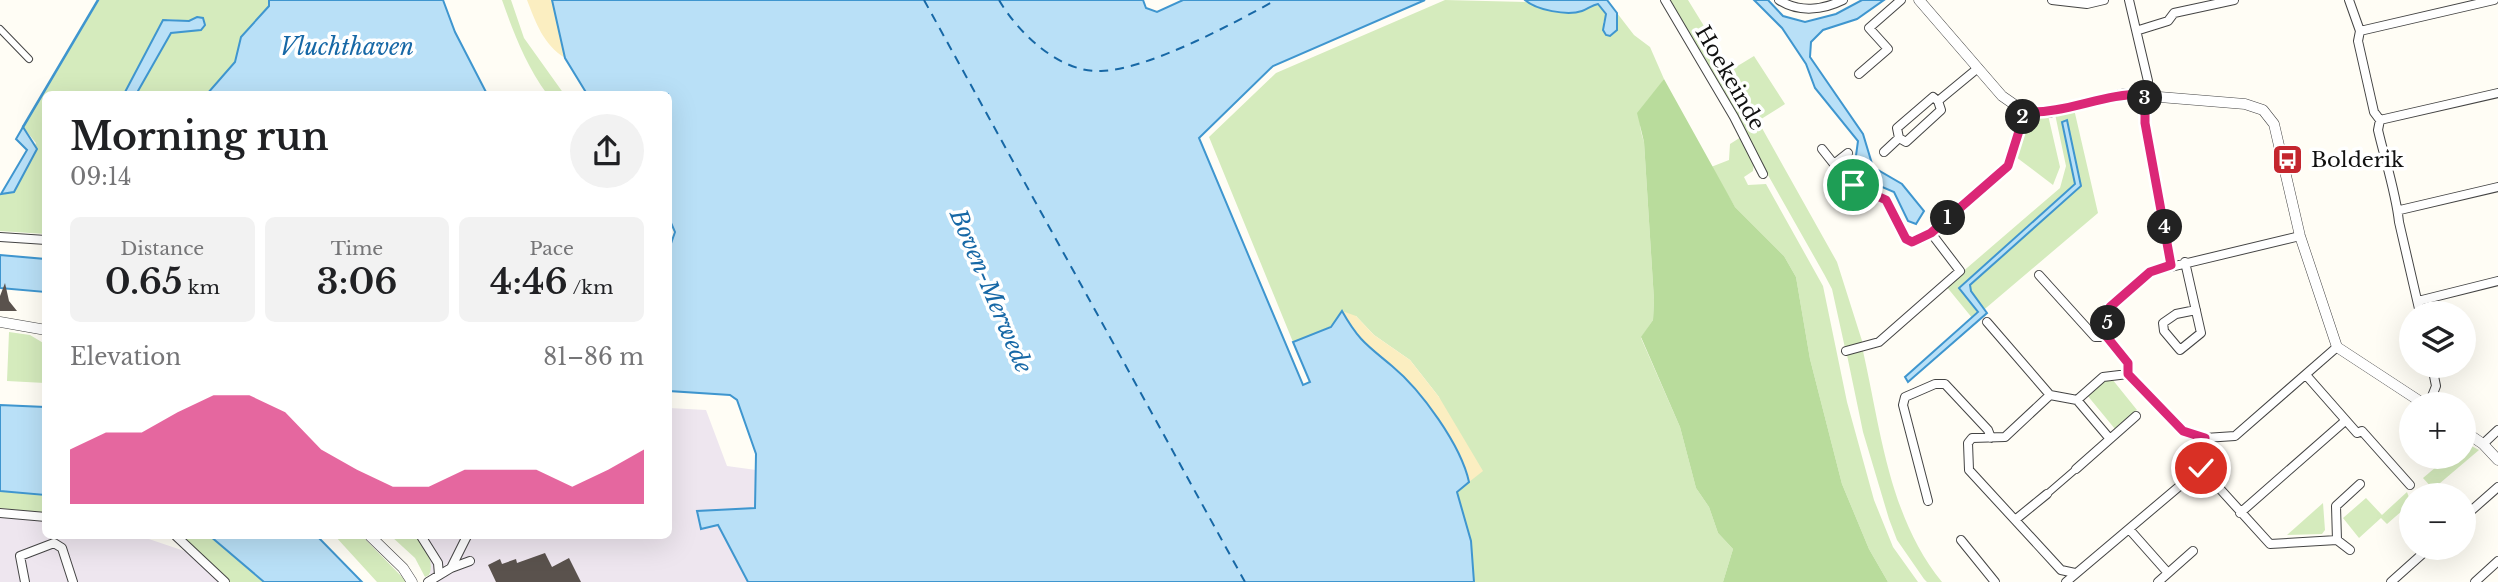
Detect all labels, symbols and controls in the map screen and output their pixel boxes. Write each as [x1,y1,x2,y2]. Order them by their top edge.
street label: Hoekeinde [1690,21,1770,135]
water label: Vluchthaven [280,33,414,61]
pin: 3 [2128,80,2162,116]
text: 3 [2138,86,2151,109]
pin: 2 [2006,100,2040,134]
text: 2 [2016,105,2029,128]
text: Morning run [70,113,329,160]
button: share [570,114,644,188]
bus stop icon: Bolderik [2271,143,2305,177]
place label: Bolderik [2311,147,2404,173]
pin [1823,155,1883,215]
text: 09:14 [70,163,131,191]
icon: arrive [1834,166,1872,204]
pin: 1 [1930,200,1966,235]
water label: Boven-Merwede [944,204,1038,377]
text: 1 [1943,206,1952,229]
pin: 4 [2148,210,2182,244]
text: 4 [2158,215,2171,238]
text: Distance [120,237,204,260]
text: Time [331,237,383,260]
text: Pace [529,237,574,260]
text: 0.65 [105,260,182,303]
text: 3:06 [316,260,398,303]
text: 4:46 [490,260,568,303]
text: km [182,276,220,299]
text: /km [568,276,613,299]
map controls [2399,301,2476,560]
button: layers [2399,301,2476,378]
pin: 5 [2090,306,2126,340]
text: 5 [2102,311,2113,334]
text: Elevation [70,343,181,371]
text: 81–86 m [543,343,644,371]
button: + [2399,392,2476,469]
pin [2171,438,2231,498]
icon: check [2182,449,2220,487]
button: − [2399,483,2476,560]

